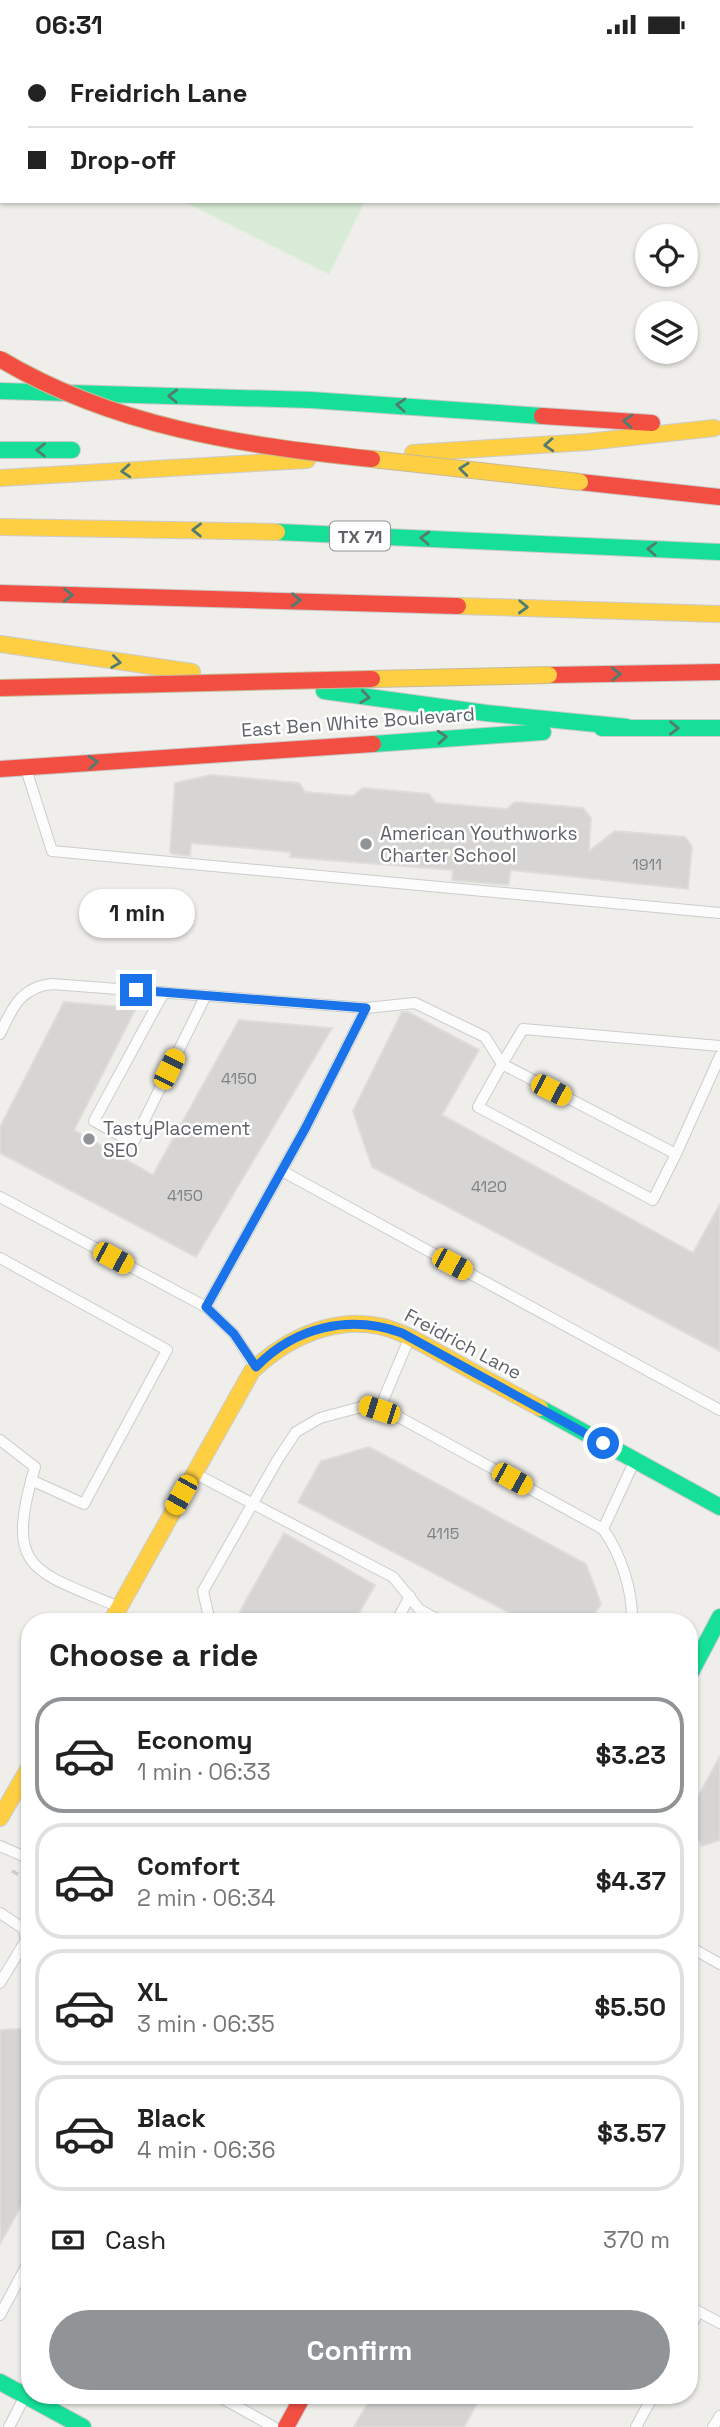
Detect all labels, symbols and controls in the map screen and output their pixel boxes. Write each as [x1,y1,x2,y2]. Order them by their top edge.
text: 06:31 [35,8,103,42]
text: Freidrich Lane [70,76,247,110]
text: Drop-off [70,143,176,177]
map controls [635,224,698,364]
button: locate [635,224,698,287]
button: layers [635,301,698,364]
one-way arrow [168,388,179,403]
one-way arrow [395,398,406,413]
one-way arrow [622,414,633,429]
one-way arrow [543,437,554,452]
one-way arrow [35,442,46,458]
one-way arrow [458,462,470,477]
one-way arrow [120,463,131,478]
road number: TX 71 [330,521,390,551]
one-way arrow [191,523,202,538]
one-way arrow [419,531,430,546]
one-way arrow [646,541,657,556]
one-way arrow [63,587,74,602]
one-way arrow [290,592,301,607]
one-way arrow [518,600,529,615]
one-way arrow [110,654,122,669]
one-way arrow [611,666,622,681]
one-way arrow [360,689,371,704]
street label: East Ben White Boulevard [240,701,476,743]
one-way arrow [668,720,679,735]
one-way arrow [437,730,448,745]
one-way arrow [88,755,99,770]
place label: American Youthworks Charter School [380,821,578,868]
marker: American Youthworks Charter School [358,836,374,852]
house number: 1911 [632,854,662,875]
callout: 1 min [78,888,194,937]
text: 1 min [109,898,165,928]
route end [120,974,152,1006]
car [151,1046,188,1092]
house number: 4150 [221,1068,257,1089]
car [528,1071,575,1109]
place label: TastyPlacement SEO [103,1116,251,1163]
marker: TastyPlacement SEO [81,1131,97,1147]
house number: 4120 [471,1176,507,1197]
house number: 4150 [167,1185,203,1206]
car [90,1239,137,1277]
car [429,1245,476,1283]
street label: Freidrich Lane [400,1303,526,1385]
car [356,1394,403,1426]
route start [587,1427,619,1459]
car [489,1460,536,1498]
car [162,1472,201,1518]
house number: 4115 [427,1523,459,1544]
text: Choose a ride [49,1635,259,1675]
text: Economy [137,1723,253,1757]
icon: car [53,1724,116,1787]
text: $3.23 [595,1738,666,1772]
text: 1 min · 06:33 [137,1757,271,1787]
text: Comfort [137,1849,240,1883]
icon: car [53,1850,116,1913]
text: $4.37 [596,1864,666,1898]
text: 2 min · 06:34 [137,1883,275,1913]
text: XL [137,1975,168,2009]
icon: car [53,1976,116,2039]
text: $5.50 [594,1990,666,2024]
text: 3 min · 06:35 [137,2009,275,2039]
text: Black [137,2101,206,2135]
icon: car [53,2102,116,2165]
text: $3.57 [597,2116,666,2150]
text: 4 min · 06:36 [137,2135,276,2165]
icon: cash [49,2221,87,2259]
text: Cash [105,2223,166,2257]
text: 370 m [603,2225,670,2255]
button: Confirm [49,2310,670,2390]

